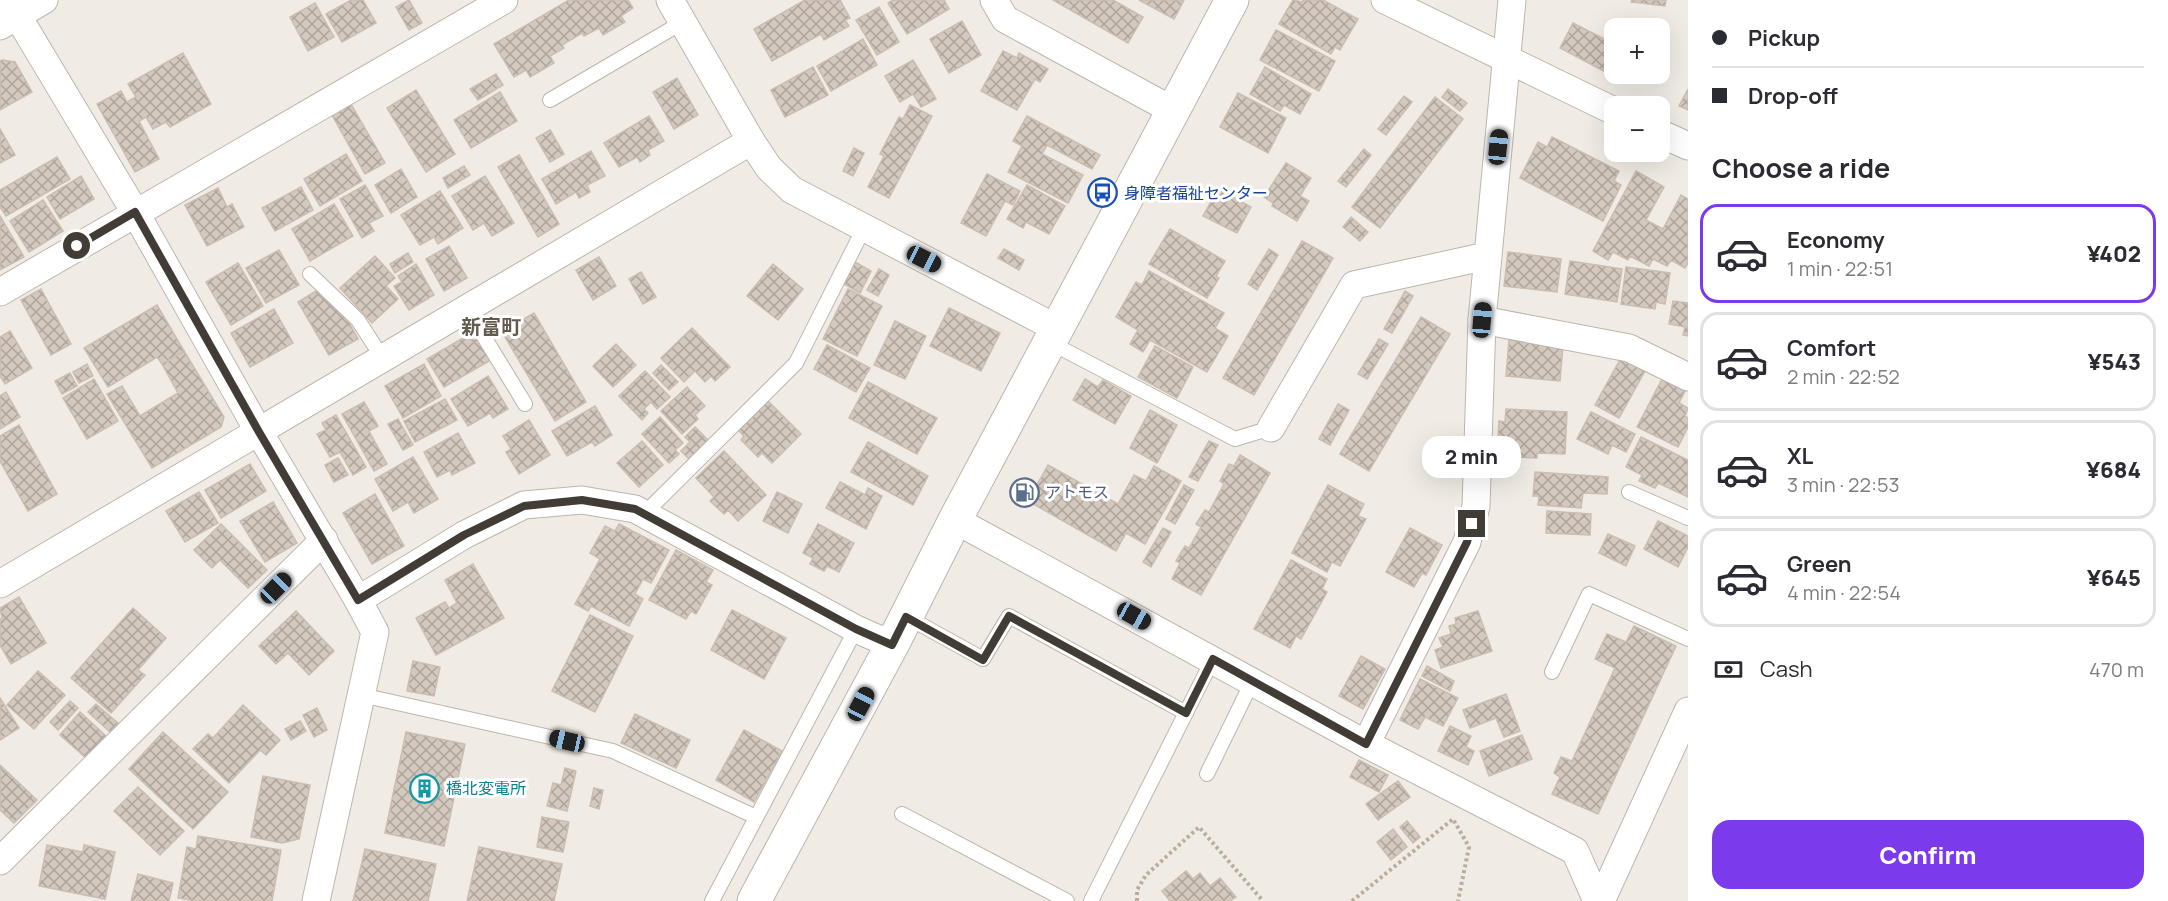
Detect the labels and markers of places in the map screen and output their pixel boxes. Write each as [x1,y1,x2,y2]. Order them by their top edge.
bus stop icon: 身障者福祉センター [1087,177,1119,209]
place label: 身障者福祉センター [1124,182,1268,204]
fuel station icon: アトモス [1008,476,1040,508]
place label: アトモス [1045,481,1109,503]
building icon: 橋北変電所 [409,772,441,804]
place label: 橋北変電所 [446,777,526,799]

